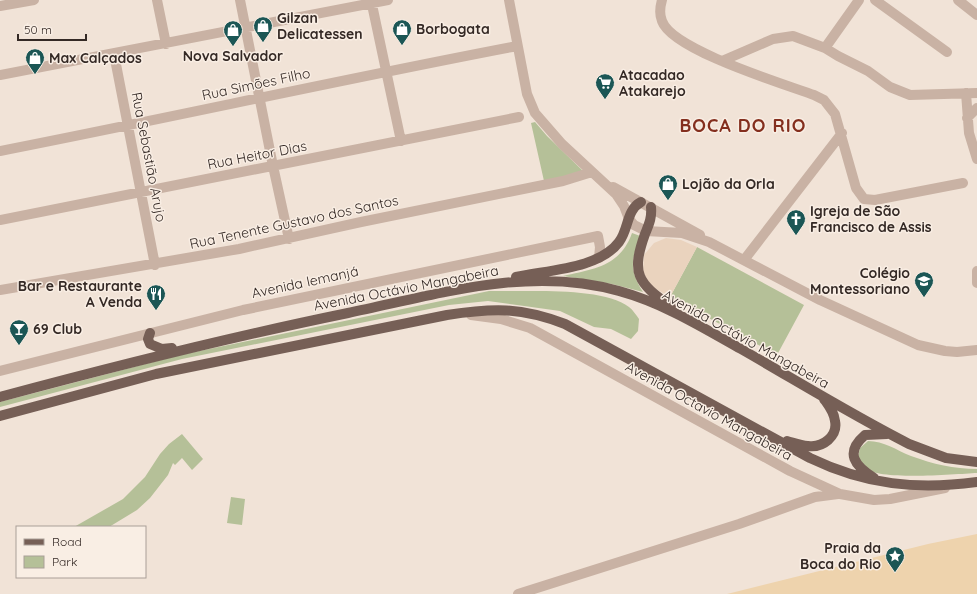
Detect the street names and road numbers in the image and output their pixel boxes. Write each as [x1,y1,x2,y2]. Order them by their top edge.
street label: Rua Simões Filho [200,64,312,104]
street label: Rua Sebastião Arujo [128,91,170,223]
street label: Rua Heitor Dias [206,137,308,173]
street label: Rua Tenente Gustavo dos Santos [188,191,400,253]
street label: Avenida Octávio Mangabeira [312,261,500,315]
street label: Avenida Iemanjá [250,262,360,302]
street label: Avenida Octávio Mangabeira [659,286,833,392]
street label: Avenida Octavio Mangabeira [622,358,796,464]

